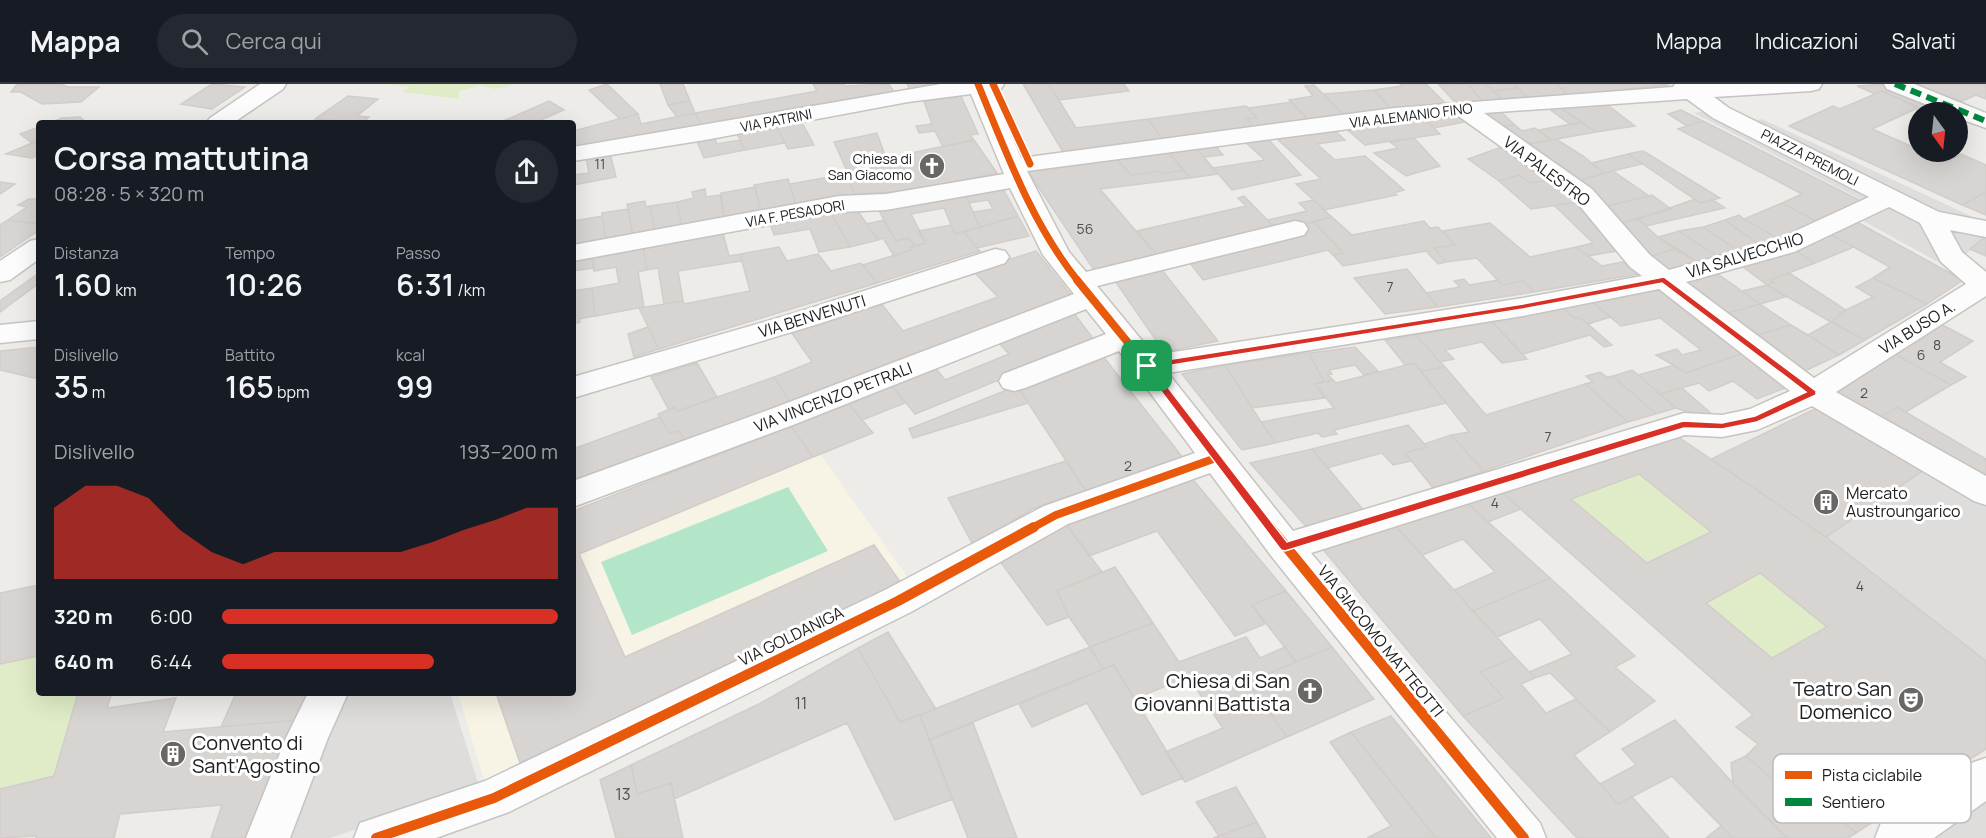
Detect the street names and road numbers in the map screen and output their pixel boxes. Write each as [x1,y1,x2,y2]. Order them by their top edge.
street label: VIA ALEMANIO FINO [1348,98,1474,132]
street label: VIA PATRINI [739,104,813,136]
street label: PIAZZA PREMOLI [1758,124,1862,190]
street label: VIA PALESTRO [1499,131,1595,211]
street label: VIA F. PESADORI [744,195,846,231]
street label: VIA SALVECCHIO [1684,227,1807,283]
street label: VIA BENVENUTI [756,289,868,343]
street label: VIA BUSO A. [1875,295,1959,359]
street label: VIA VINCENZO PETRALI [751,357,915,437]
street label: VIA GIACOMO MATTEOTTI [1313,561,1449,721]
street label: VIA GOLDANIGA [735,601,847,671]

